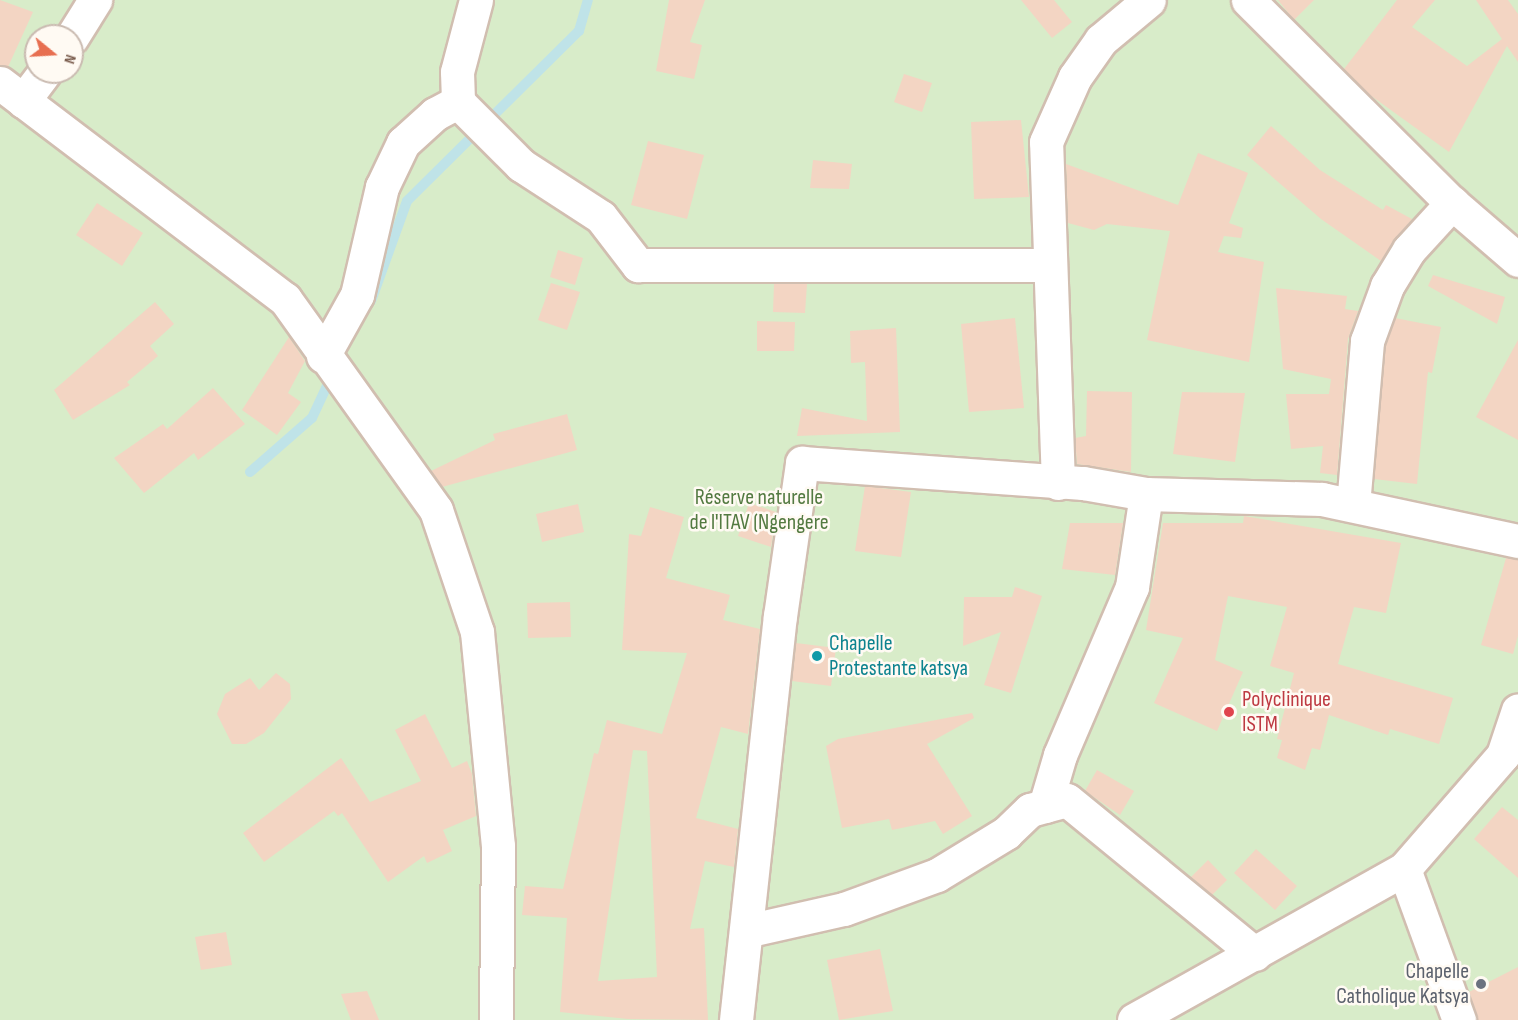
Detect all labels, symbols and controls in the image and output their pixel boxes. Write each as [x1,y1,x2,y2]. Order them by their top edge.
north arrow [24,24,84,84]
text: N [59,52,80,66]
park label: Réserve naturelle de l'ITAV (Ngengere [690,484,828,536]
place label: Chapelle Protestante katsya [829,630,968,682]
marker: Chapelle Protestante katsya [810,649,824,663]
place label: Polyclinique ISTM [1242,686,1331,738]
marker: Polyclinique ISTM [1220,703,1238,721]
place label: Chapelle Catholique Katsya [1336,958,1469,1010]
marker: Chapelle Catholique Katsya [1474,977,1488,991]

